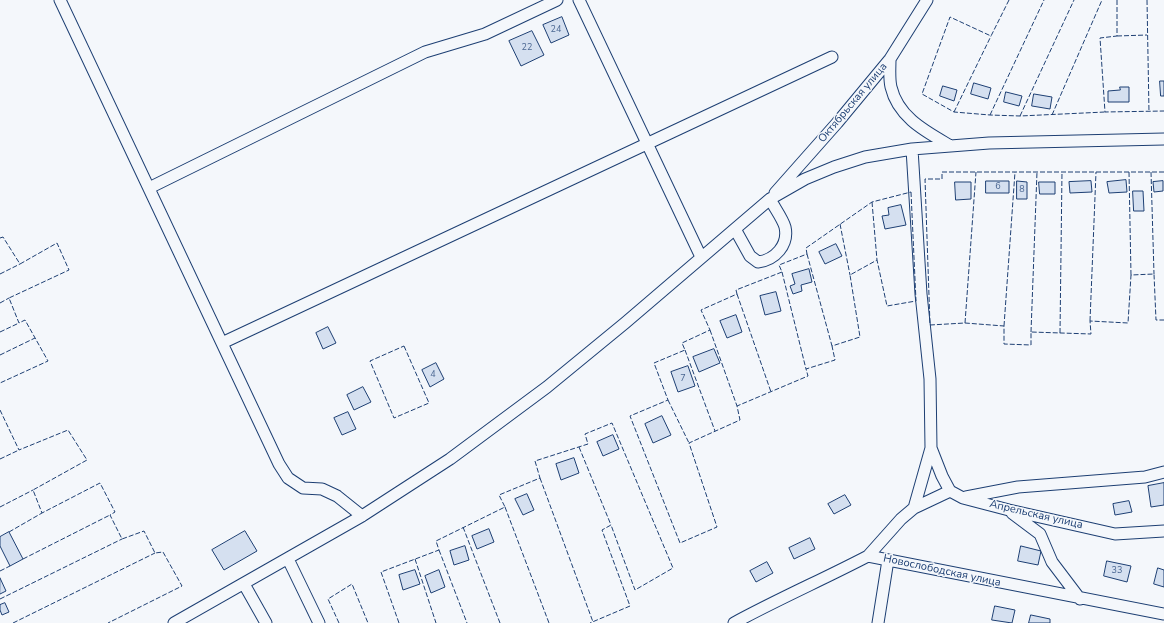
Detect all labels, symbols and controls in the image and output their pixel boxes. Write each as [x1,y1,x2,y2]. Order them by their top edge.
house number: 24 [551,25,561,35]
house number: 22 [522,43,532,53]
street label: Октябрьская улица [816,60,890,146]
house number: 6 [995,182,1001,192]
house number: 8 [1019,185,1025,195]
house number: 4 [430,370,436,380]
house number: 7 [680,374,686,384]
street label: Апрельская улица [988,498,1084,532]
street label: Новослободская улица [882,552,1002,590]
house number: 33 [1112,566,1122,576]

